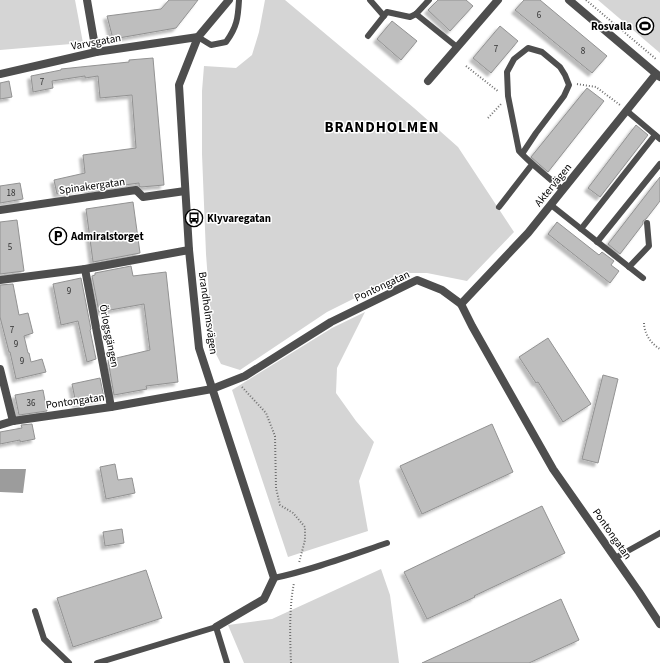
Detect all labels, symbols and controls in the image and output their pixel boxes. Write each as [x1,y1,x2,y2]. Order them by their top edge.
house number: 6 [537,9,542,22]
sports icon: Rosvalla [635,16,655,36]
place label: Rosvalla [591,19,632,34]
street label: Varvsgatan [70,30,122,54]
house number: 7 [494,43,499,56]
house number: 8 [581,45,586,58]
house number: 7 [40,76,45,89]
district label: BRANDHOLMEN [324,117,440,138]
street label: Aktervägen [531,160,575,210]
street label: Spinakergatan [58,174,126,198]
house number: 18 [7,187,16,200]
bus stop icon: Klyvaregatan [184,208,204,228]
place label: Klyvaregatan [207,211,271,226]
parking icon: Admiralstorget [48,226,68,246]
place label: Admiralstorget [70,229,144,244]
house number: 5 [8,241,13,254]
street label: Pontongatan [352,267,412,305]
street label: Brandholmsvägen [195,271,221,355]
house number: 9 [67,285,72,298]
street label: Örlogsgängen [96,303,122,369]
house number: 7 [10,324,15,337]
house number: 9 [14,338,19,351]
house number: 9 [20,355,25,368]
street label: Pontongatan [45,389,105,413]
house number: 36 [27,397,36,410]
street label: Pontongatan [589,505,635,563]

